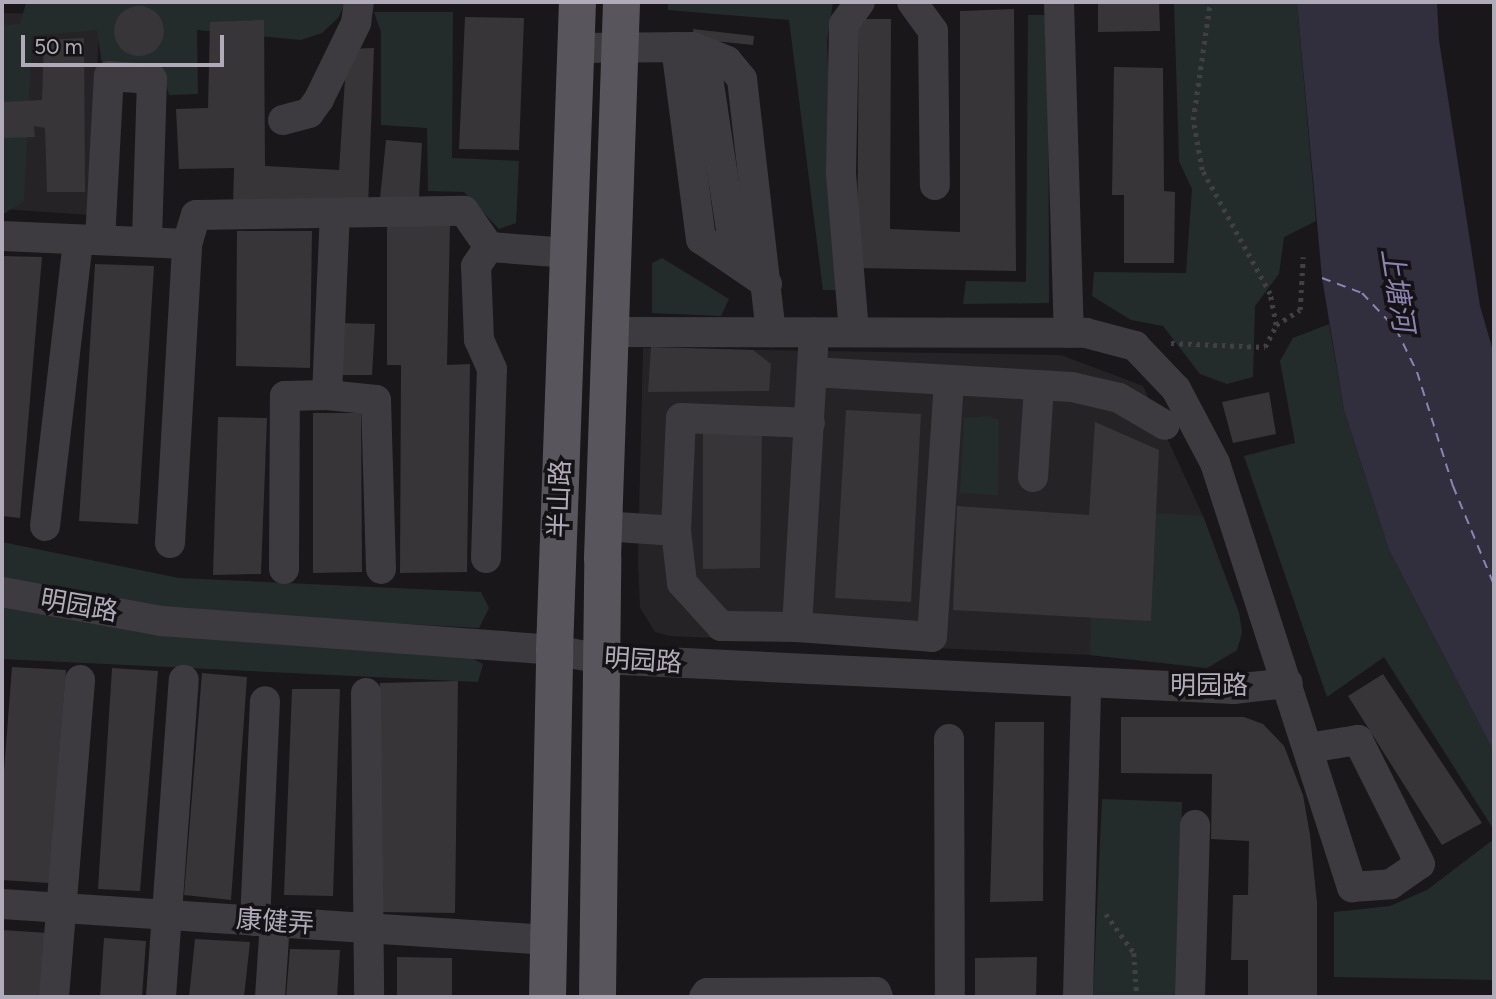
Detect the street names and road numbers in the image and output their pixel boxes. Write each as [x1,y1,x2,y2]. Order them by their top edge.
street label: 半山路 [543,459,577,539]
street label: 明园路 [38,584,120,628]
street label: 明园路 [603,643,683,679]
street label: 明园路 [1170,670,1248,702]
street label: 康健弄 [235,904,315,940]

